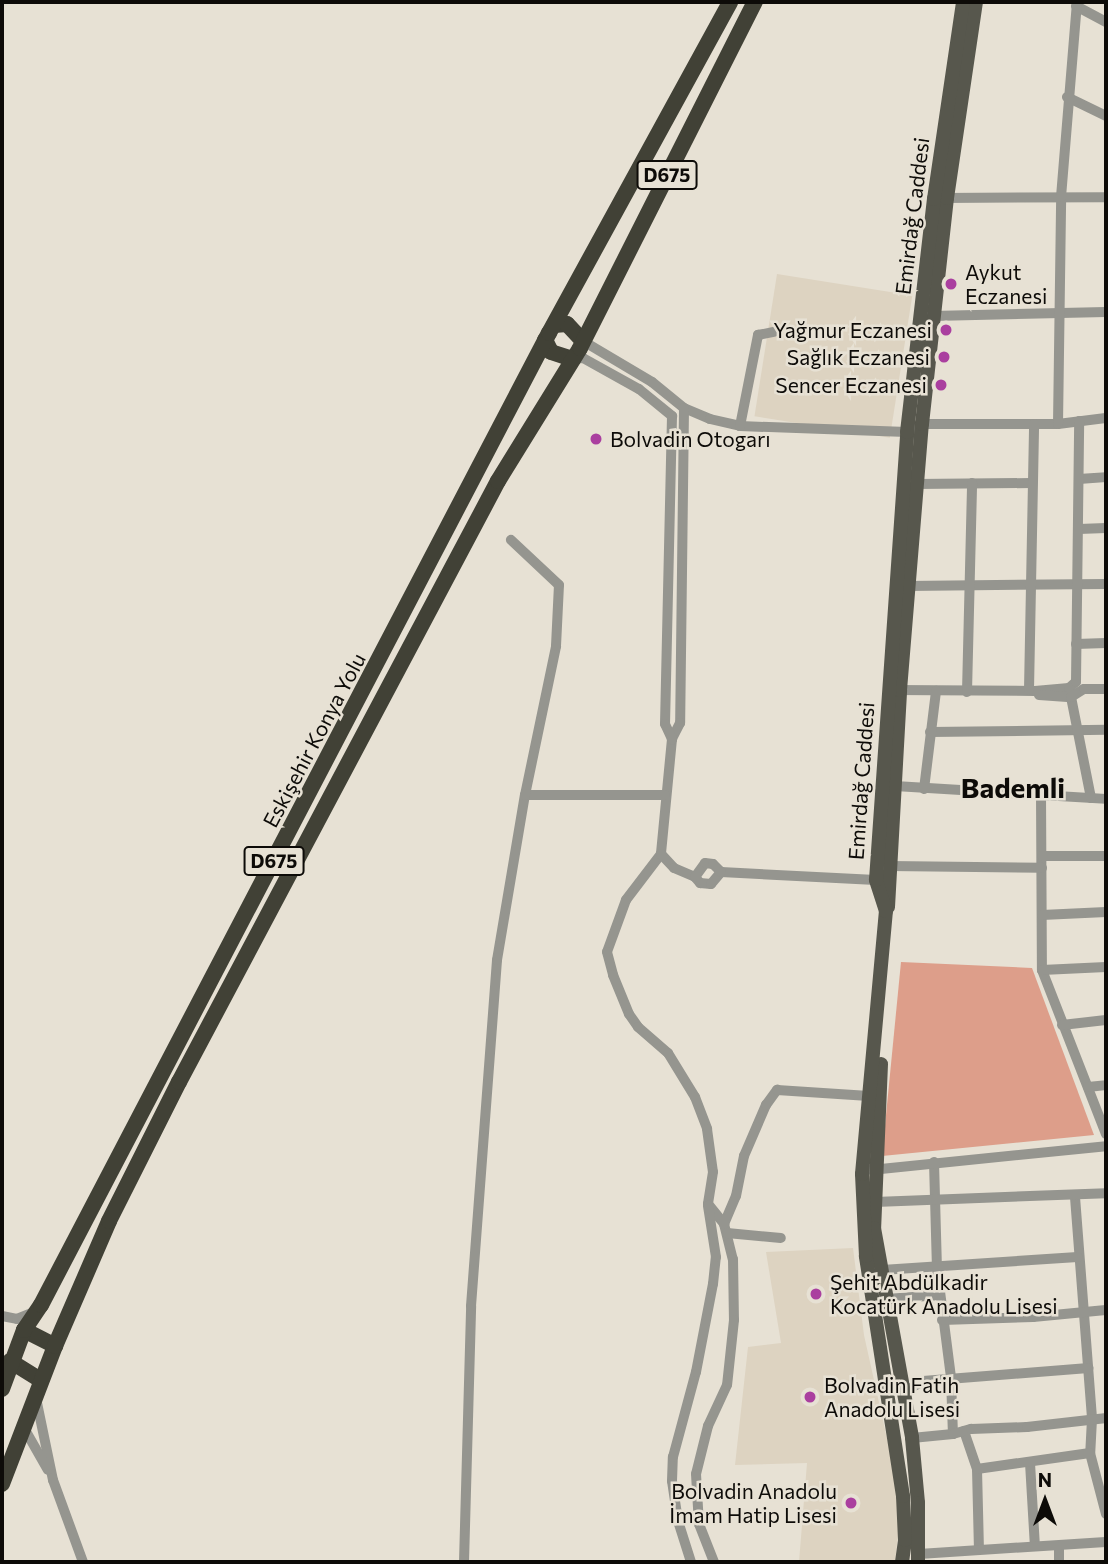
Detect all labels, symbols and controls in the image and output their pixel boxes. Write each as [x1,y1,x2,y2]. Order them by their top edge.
street label: Emirdağ Caddesi [890,136,934,296]
road number: D675 [636,160,698,190]
place label: Aykut Eczanesi [965,259,1047,309]
marker: Aykut Eczanesi [943,276,959,292]
place label: Yağmur Eczanesi [773,317,932,343]
marker: Yağmur Eczanesi [938,322,954,338]
place label: Sağlık Eczanesi [787,344,930,370]
marker: Sağlık Eczanesi [936,349,952,365]
place label: Sencer Eczanesi [775,372,927,398]
marker: Sencer Eczanesi [933,377,949,393]
place label: Bolvadin Otogarı [610,426,771,452]
marker: Bolvadin Otogarı [588,431,604,447]
street label: Eskişehir Konya Yolu [257,648,371,832]
street label: Emirdağ Caddesi [843,701,879,861]
district label: Bademli [961,770,1065,804]
road number: D675 [243,846,306,876]
place label: Şehit Abdülkadir Kocatürk Anadolu Lisesi [830,1269,1058,1319]
marker: Şehit Abdülkadir Kocatürk Anadolu Lisesi [808,1286,824,1302]
place label: Bolvadin Fatih Anadolu Lisesi [824,1372,960,1422]
marker: Bolvadin Fatih Anadolu Lisesi [802,1389,818,1405]
north arrow [1010,1466,1080,1536]
text: N [1038,1468,1052,1491]
place label: Bolvadin Anadolu İmam Hatip Lisesi [669,1478,837,1528]
marker: Bolvadin Anadolu İmam Hatip Lisesi [843,1495,859,1511]

